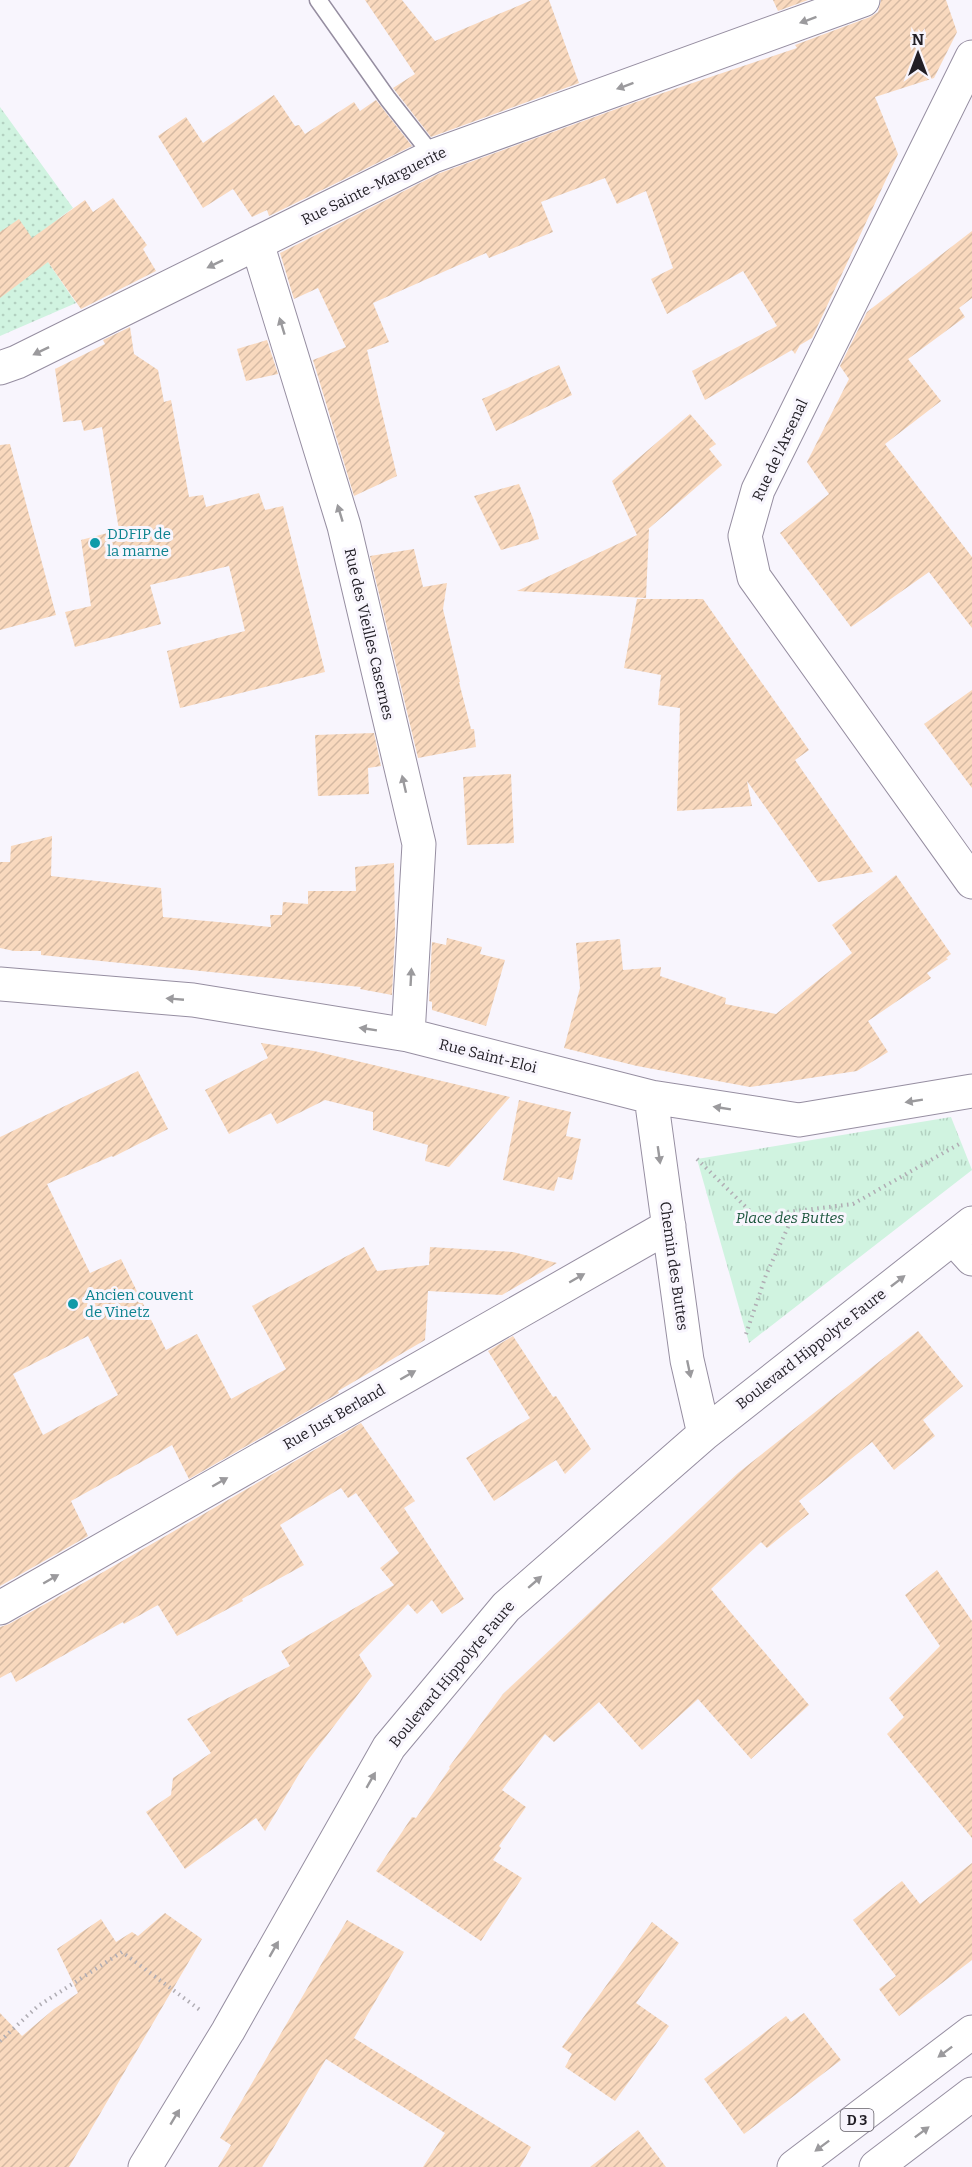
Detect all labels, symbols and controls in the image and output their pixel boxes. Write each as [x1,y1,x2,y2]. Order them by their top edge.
one-way arrow [799,15,817,25]
north arrow [888,24,948,84]
text: N [912,30,924,49]
one-way arrow [616,82,634,92]
street label: Rue Sainte-Marguerite [299,143,449,229]
one-way arrow [207,259,224,269]
one-way arrow [277,317,286,335]
one-way arrow [32,346,49,355]
street label: Rue de l'Arsenal [749,396,811,504]
one-way arrow [335,504,344,522]
place label: DDFIP de la marne [107,525,171,560]
marker: DDFIP de la marne [88,536,102,550]
street label: Rue des Vieilles Casernes [340,546,398,722]
one-way arrow [399,775,409,793]
one-way arrow [407,968,416,987]
one-way arrow [166,994,185,1004]
one-way arrow [358,1024,377,1033]
street label: Rue Saint-Eloi [437,1035,539,1077]
one-way arrow [905,1096,924,1105]
one-way arrow [712,1104,731,1113]
one-way arrow [654,1146,663,1165]
street label: Chemin des Buttes [656,1200,692,1332]
park label: Place des Buttes [736,1209,844,1227]
one-way arrow [569,1273,586,1283]
one-way arrow [891,1275,906,1287]
street label: Boulevard Hippolyte Faure [733,1285,889,1413]
place label: Ancien couvent de Vinetz [85,1286,194,1321]
marker: Ancien couvent de Vinetz [66,1297,80,1311]
one-way arrow [685,1360,695,1378]
one-way arrow [399,1370,416,1380]
street label: Rue Just Berland [280,1381,388,1453]
one-way arrow [212,1477,229,1487]
one-way arrow [43,1574,60,1584]
one-way arrow [527,1576,542,1589]
street label: Boulevard Hippolyte Faure [386,1597,518,1751]
one-way arrow [365,1772,376,1788]
one-way arrow [269,1940,279,1957]
one-way arrow [938,2046,953,2058]
one-way arrow [170,2109,181,2125]
road number: D 3 [840,2109,874,2131]
one-way arrow [915,2126,930,2138]
one-way arrow [814,2140,830,2152]

